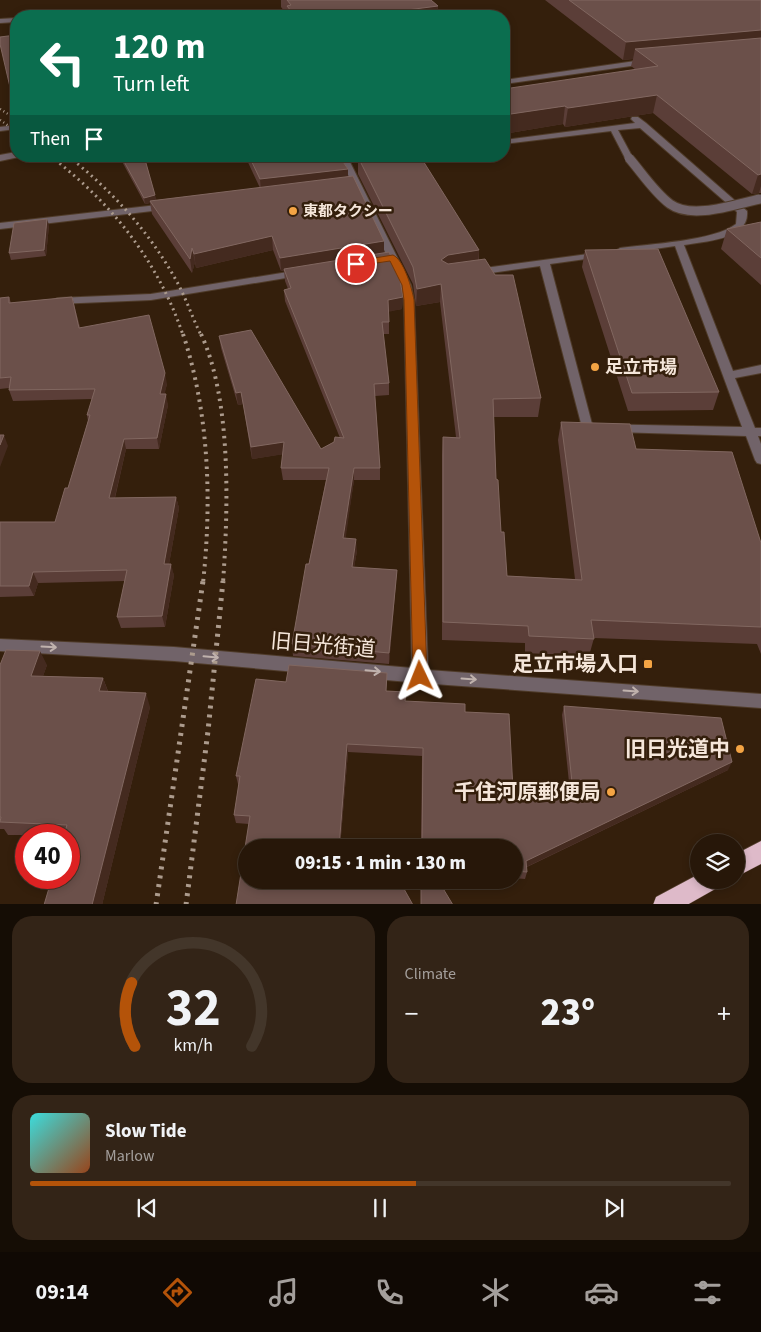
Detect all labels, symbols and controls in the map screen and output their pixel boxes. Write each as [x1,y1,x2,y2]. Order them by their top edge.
text: 120 m [113,22,205,72]
icon: left [30,30,95,95]
text: Turn left [113,68,189,100]
icon: arrive [80,125,108,153]
text: Then [30,126,70,153]
place label: 東都タクシー [303,201,393,222]
marker: 東都タクシー [287,205,299,217]
pin [335,243,377,285]
icon: arrive [342,250,370,278]
place label: 足立市場 [605,355,677,380]
marker: 足立市場 [589,361,601,373]
street label: 旧日光街道 [269,625,377,665]
one-way arrow [40,643,56,652]
position arrow [393,649,445,701]
place label: 足立市場入口 [512,649,638,679]
one-way arrow [203,652,219,662]
marker: 足立市場入口 [642,658,654,670]
one-way arrow [365,666,381,676]
one-way arrow [461,675,477,684]
one-way arrow [623,686,639,696]
place label: 旧日光道中 [625,734,730,764]
marker: 旧日光道中 [734,743,746,755]
place label: 千住河原郵便局 [454,777,601,807]
marker: 千住河原郵便局 [605,786,617,798]
speed limit sign: 40 [15,824,80,889]
map controls [690,834,745,889]
button: layers [690,834,745,889]
text: 09:15 · 1 min · 130 m [295,850,466,877]
text: Climate [405,963,456,985]
text: 32 [166,972,221,1046]
text: 23° [540,986,595,1040]
text: − [405,994,418,1034]
text: + [717,994,731,1034]
text: km/h [173,1033,213,1058]
text: Slow Tide [105,1118,186,1145]
text: Marlow [105,1145,154,1167]
icon: previous [133,1194,161,1222]
icon: pause [366,1194,394,1222]
icon: next [600,1194,628,1222]
icon: directions [160,1275,195,1310]
icon: music [266,1275,301,1310]
icon: phone [372,1275,407,1310]
icon: climate [478,1275,513,1310]
icon: car [584,1275,619,1310]
icon: filters [690,1275,725,1310]
text: 09:14 [36,1276,89,1308]

